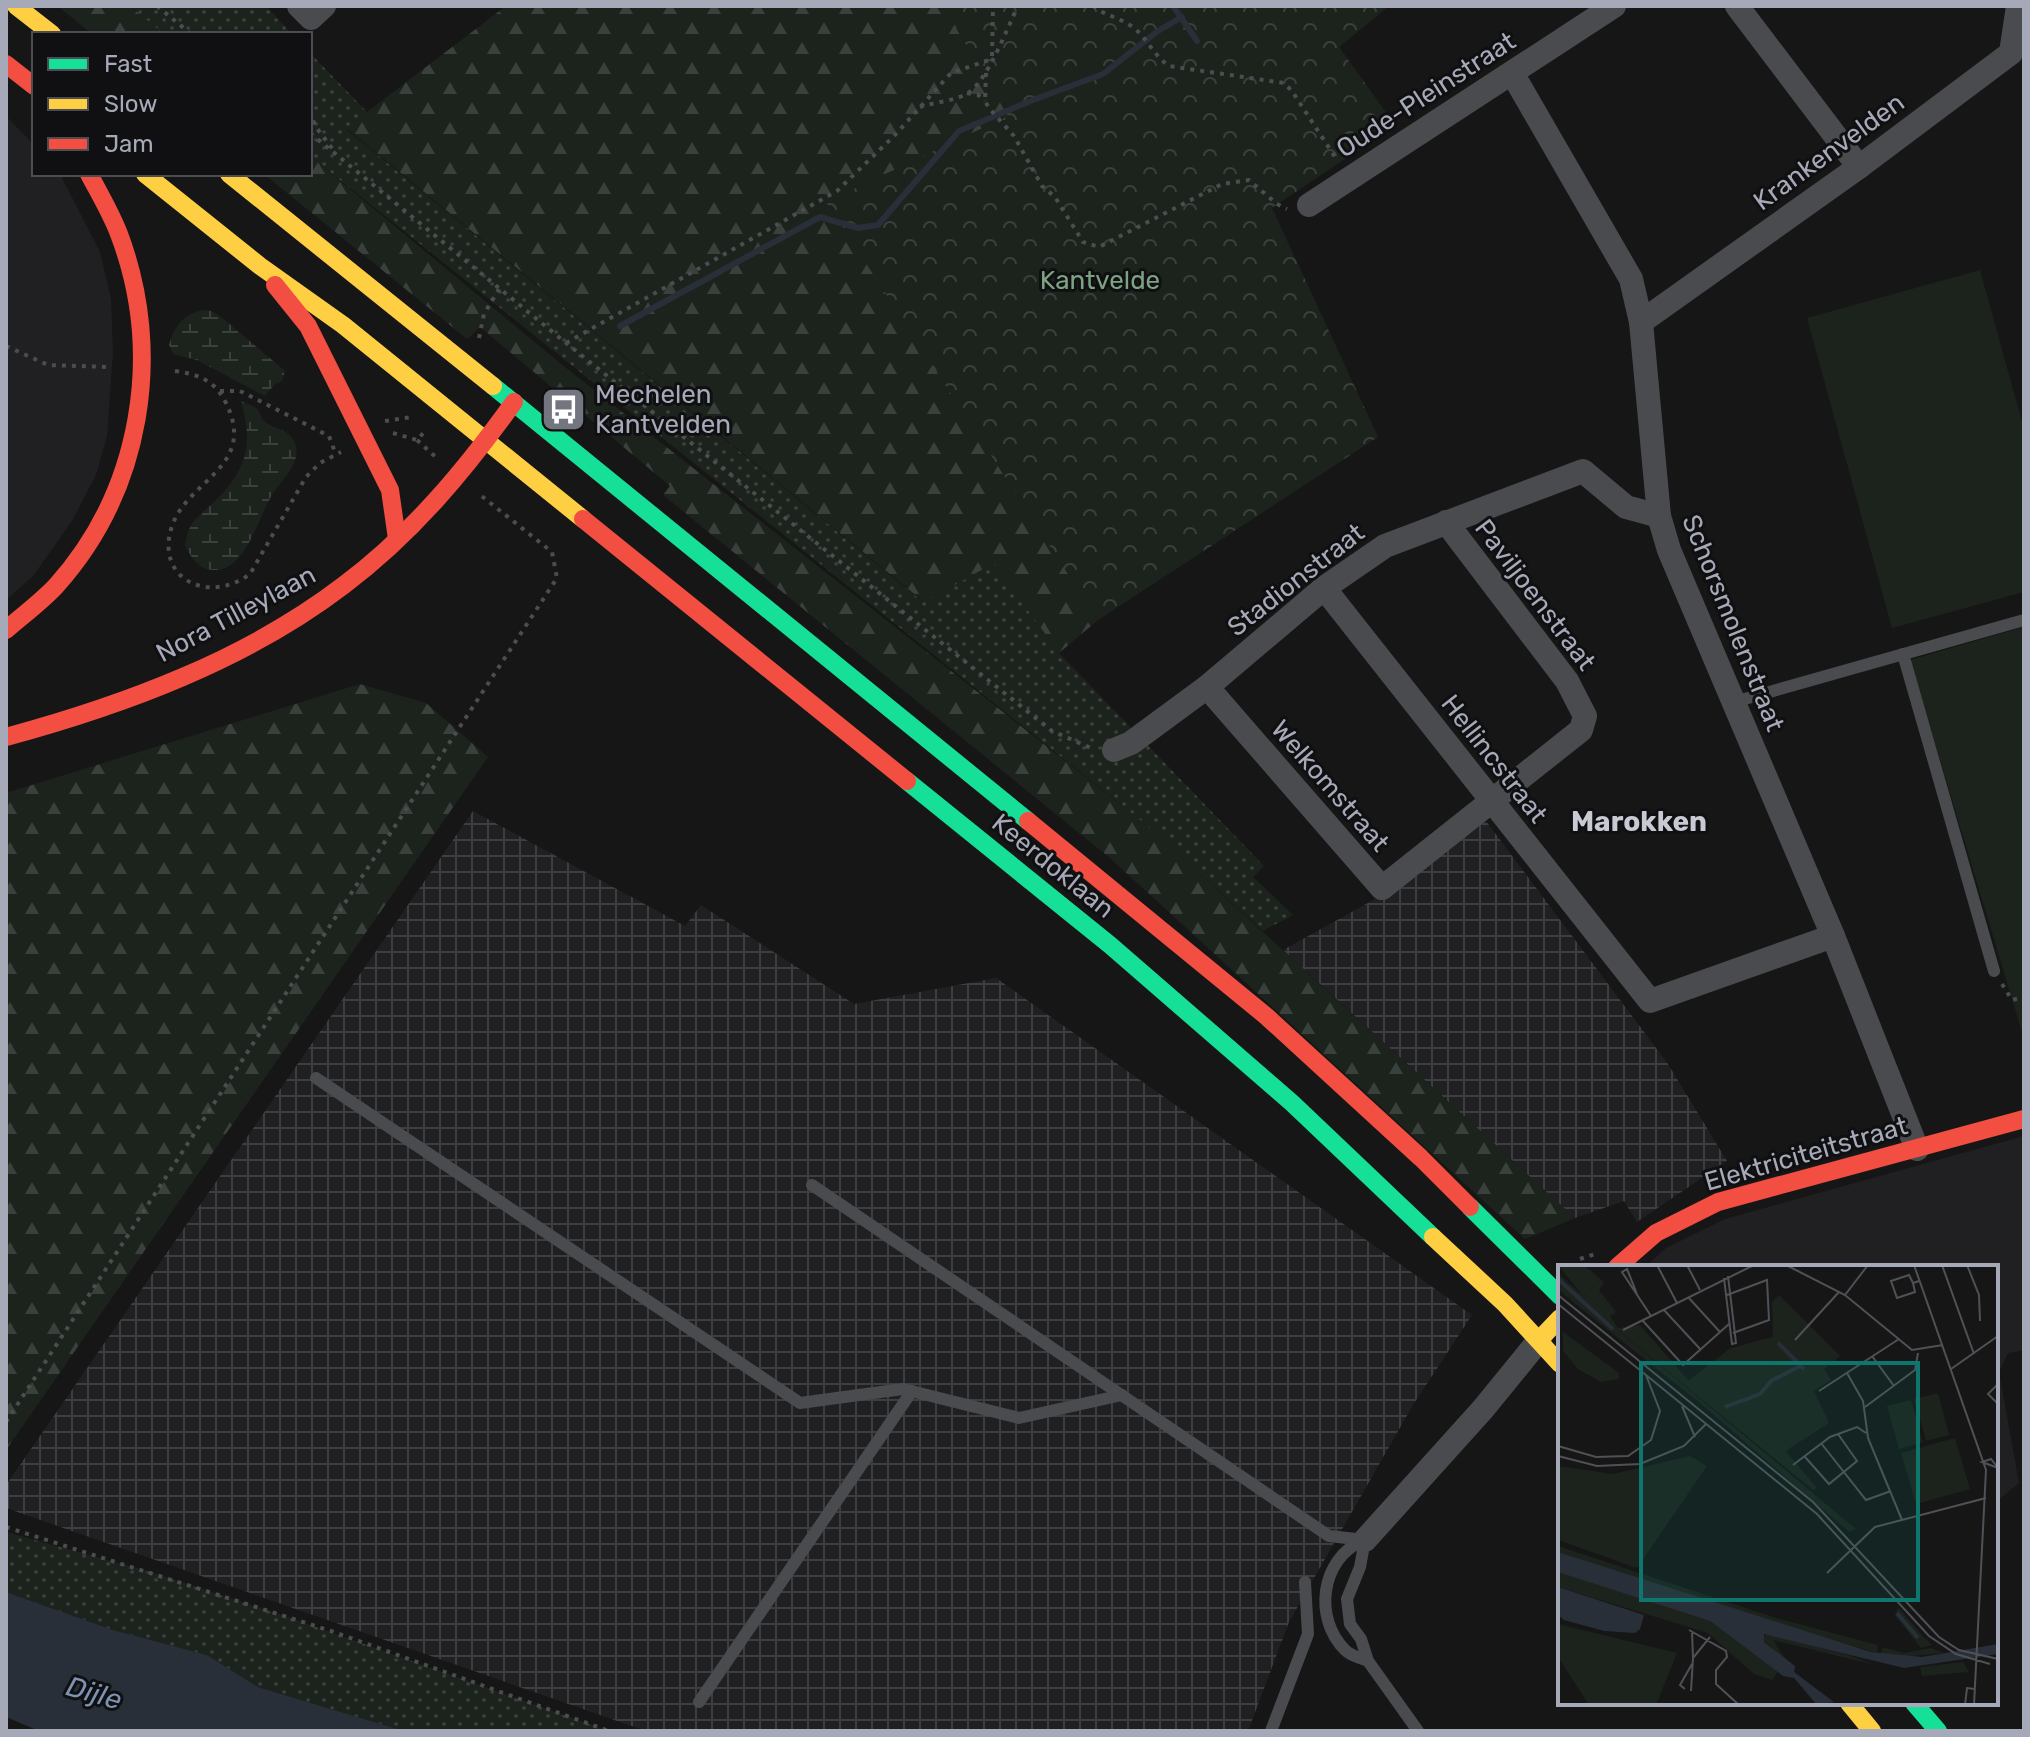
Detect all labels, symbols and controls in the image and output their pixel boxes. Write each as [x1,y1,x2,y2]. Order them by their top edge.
street label: Oude-Pleinstraat [1331,26,1521,164]
legend [32,32,312,176]
text: Fast [104,50,152,78]
street label: Krankenvelden [1748,87,1910,217]
text: Slow [104,90,157,118]
text: Jam [104,130,154,158]
park label: Kantvelde [1040,265,1160,296]
place label: Mechelen Kantvelden [595,379,731,440]
bus stop icon: Mechelen Kantvelden [540,385,588,433]
street label: Schorsmolenstraat [1675,510,1791,736]
street label: Paviljoenstraat [1468,513,1602,677]
street label: Stadionstraat [1221,517,1371,643]
street label: Nora Tilleylaan [151,559,321,669]
street label: Hellincstraat [1434,689,1554,829]
street label: Welkomstraat [1265,714,1395,858]
district label: Marokken [1571,805,1707,838]
street label: Keerdoklaan [986,807,1120,925]
street label: Elektriciteitstraat [1701,1110,1911,1198]
inset map [1558,1265,1998,1705]
water label: Dijle [63,1669,126,1717]

